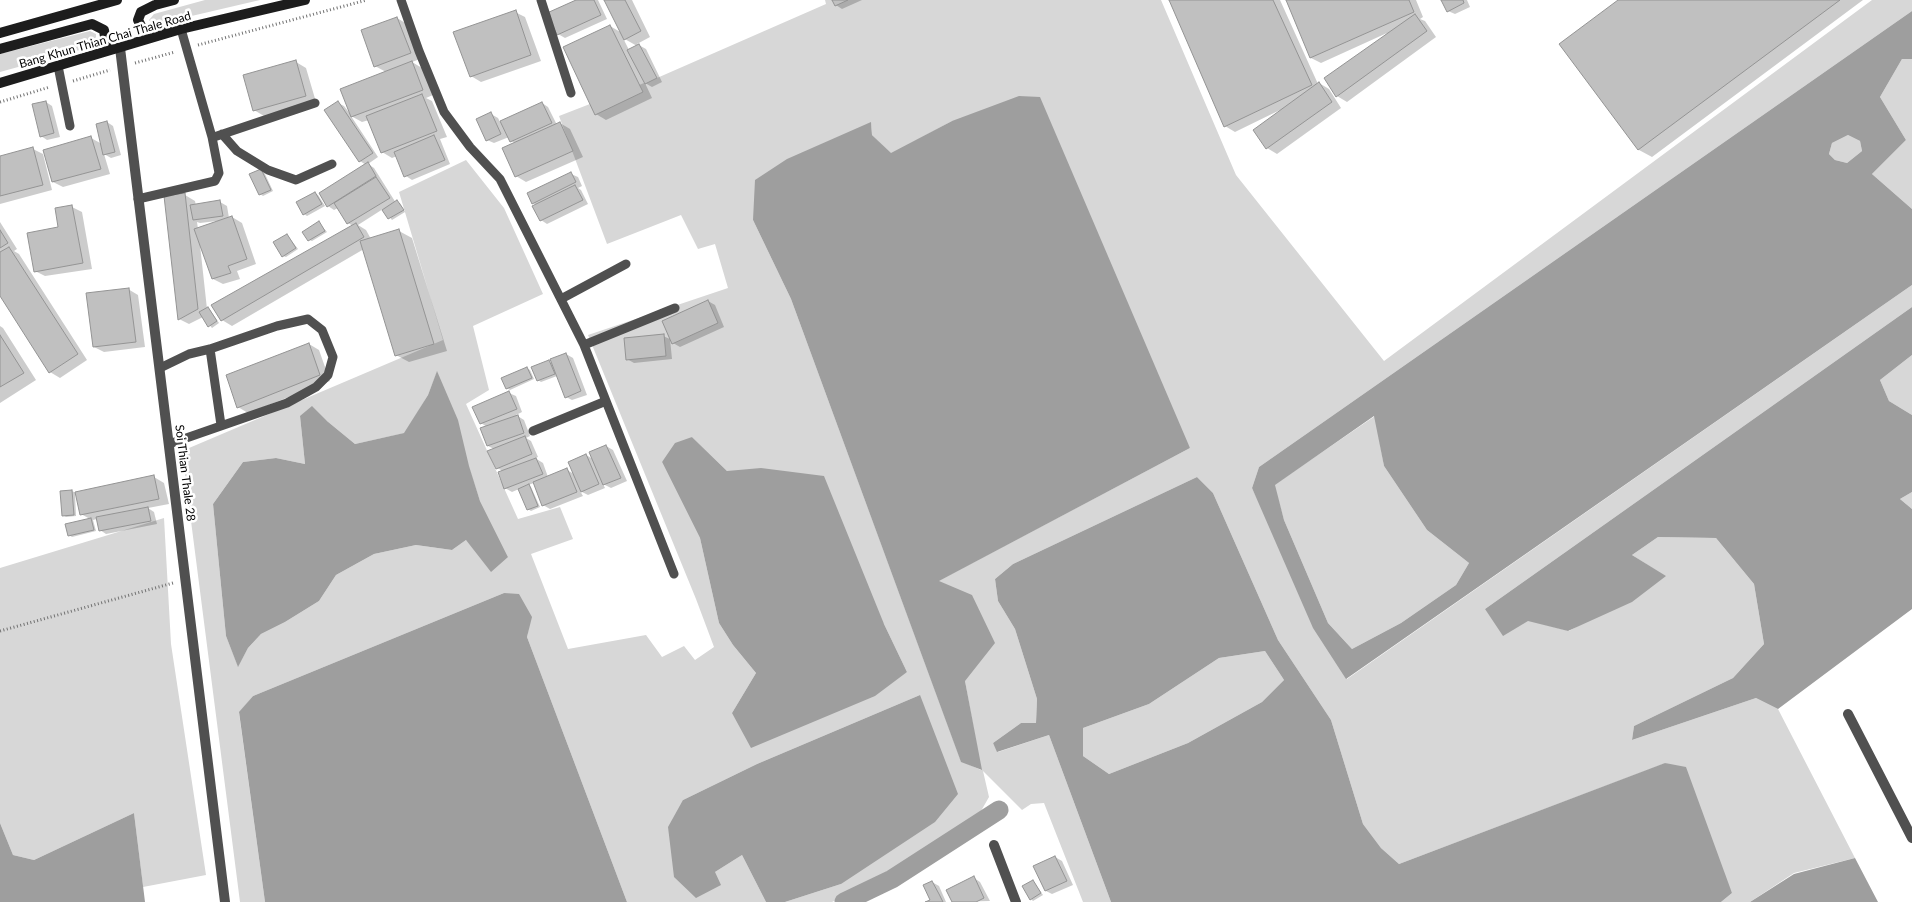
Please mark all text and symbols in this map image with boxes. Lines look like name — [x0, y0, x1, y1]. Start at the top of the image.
street label: Bang Khun Thian Chai Thale Road — [17, 9, 193, 71]
street label: Soi Thian Thale 28 — [172, 424, 198, 522]

